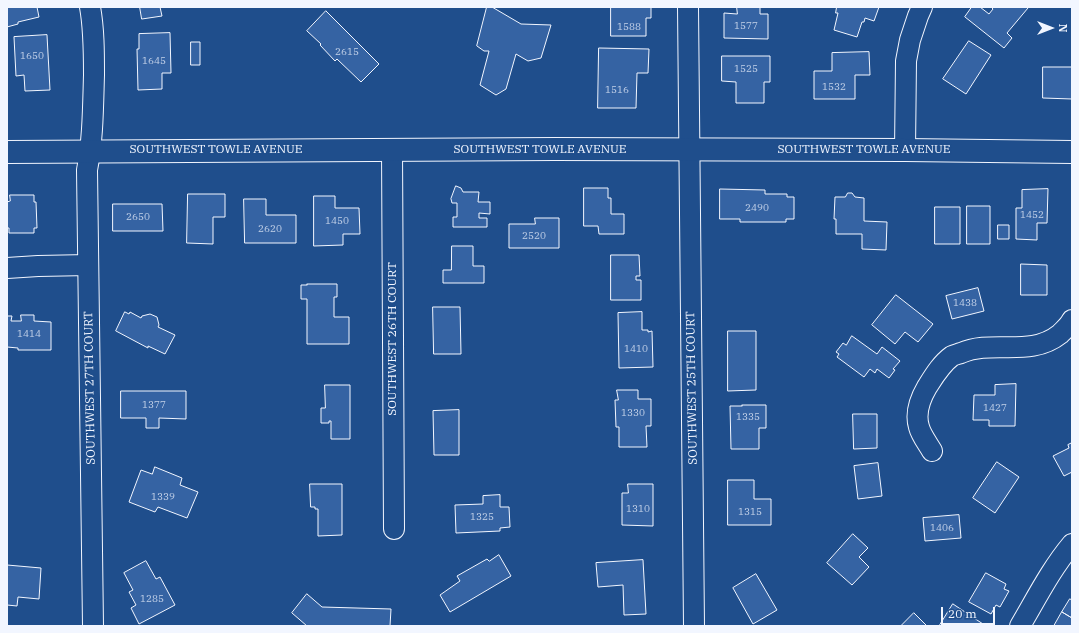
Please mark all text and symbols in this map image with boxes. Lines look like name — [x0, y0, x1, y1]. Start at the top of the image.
north arrow — [1031, 8, 1071, 48]
house number: 1577 — [734, 20, 758, 32]
house number: 1588 — [617, 21, 641, 33]
text: N — [1056, 24, 1070, 32]
house number: 2615 — [335, 46, 359, 58]
house number: 1650 — [20, 50, 44, 62]
house number: 1645 — [142, 55, 166, 67]
house number: 1525 — [734, 63, 758, 75]
house number: 1532 — [822, 81, 846, 93]
house number: 1516 — [605, 84, 629, 96]
street label: SOUTHWEST TOWLE AVENUE — [129, 143, 303, 157]
street label: SOUTHWEST TOWLE AVENUE — [453, 143, 627, 157]
street label: SOUTHWEST TOWLE AVENUE — [777, 143, 951, 157]
house number: 2490 — [745, 202, 769, 214]
house number: 1452 — [1020, 209, 1044, 221]
house number: 2650 — [126, 211, 150, 223]
house number: 1450 — [325, 215, 349, 227]
house number: 2620 — [258, 223, 282, 235]
house number: 2520 — [522, 230, 546, 242]
street label: SOUTHWEST 26TH COURT — [386, 262, 400, 416]
house number: 1438 — [953, 297, 977, 309]
street label: SOUTHWEST 27TH COURT — [81, 311, 99, 465]
street label: SOUTHWEST 25TH COURT — [683, 311, 701, 465]
house number: 1414 — [17, 328, 41, 340]
house number: 1410 — [624, 343, 648, 355]
house number: 1377 — [142, 399, 166, 411]
house number: 1427 — [983, 402, 1007, 414]
house number: 1330 — [621, 407, 645, 419]
house number: 1335 — [736, 411, 760, 423]
house number: 1339 — [151, 491, 175, 503]
house number: 1310 — [626, 503, 650, 515]
house number: 1315 — [738, 506, 762, 518]
house number: 1325 — [470, 511, 494, 523]
house number: 1406 — [930, 522, 954, 534]
house number: 1285 — [140, 593, 164, 605]
scale bar — [943, 599, 997, 625]
text: 20 m — [948, 606, 977, 621]

